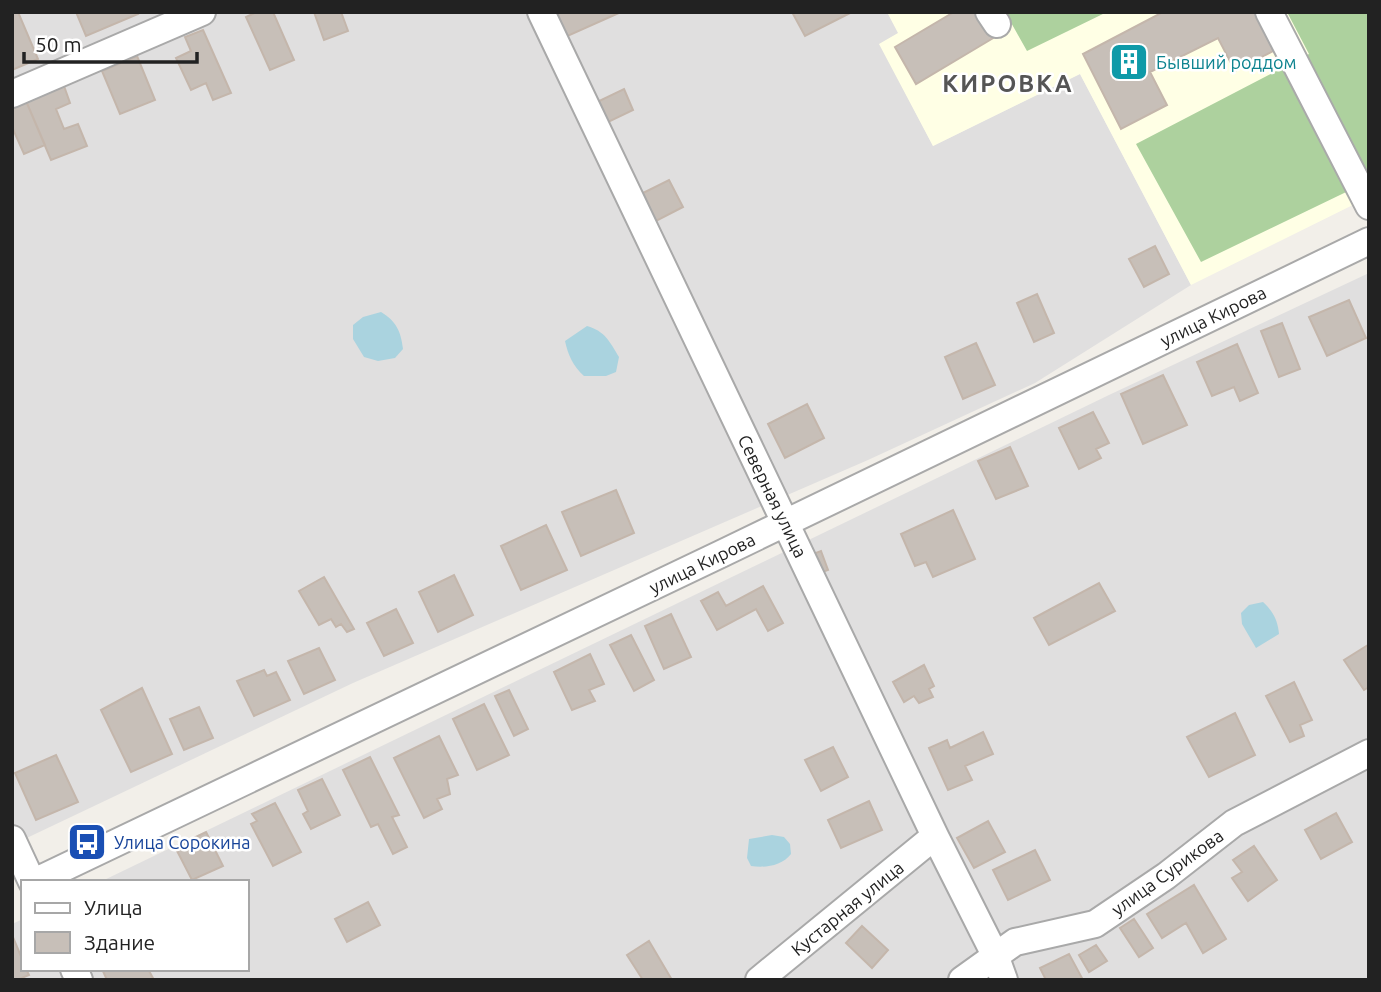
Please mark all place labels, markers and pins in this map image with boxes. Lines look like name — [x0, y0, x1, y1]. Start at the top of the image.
building icon: Бывший роддом — [1108, 41, 1150, 83]
place label: Бывший роддом — [1156, 52, 1297, 72]
bus stop icon: Улица Сорокина — [66, 821, 108, 863]
place label: Улица Сорокина — [114, 832, 251, 852]

